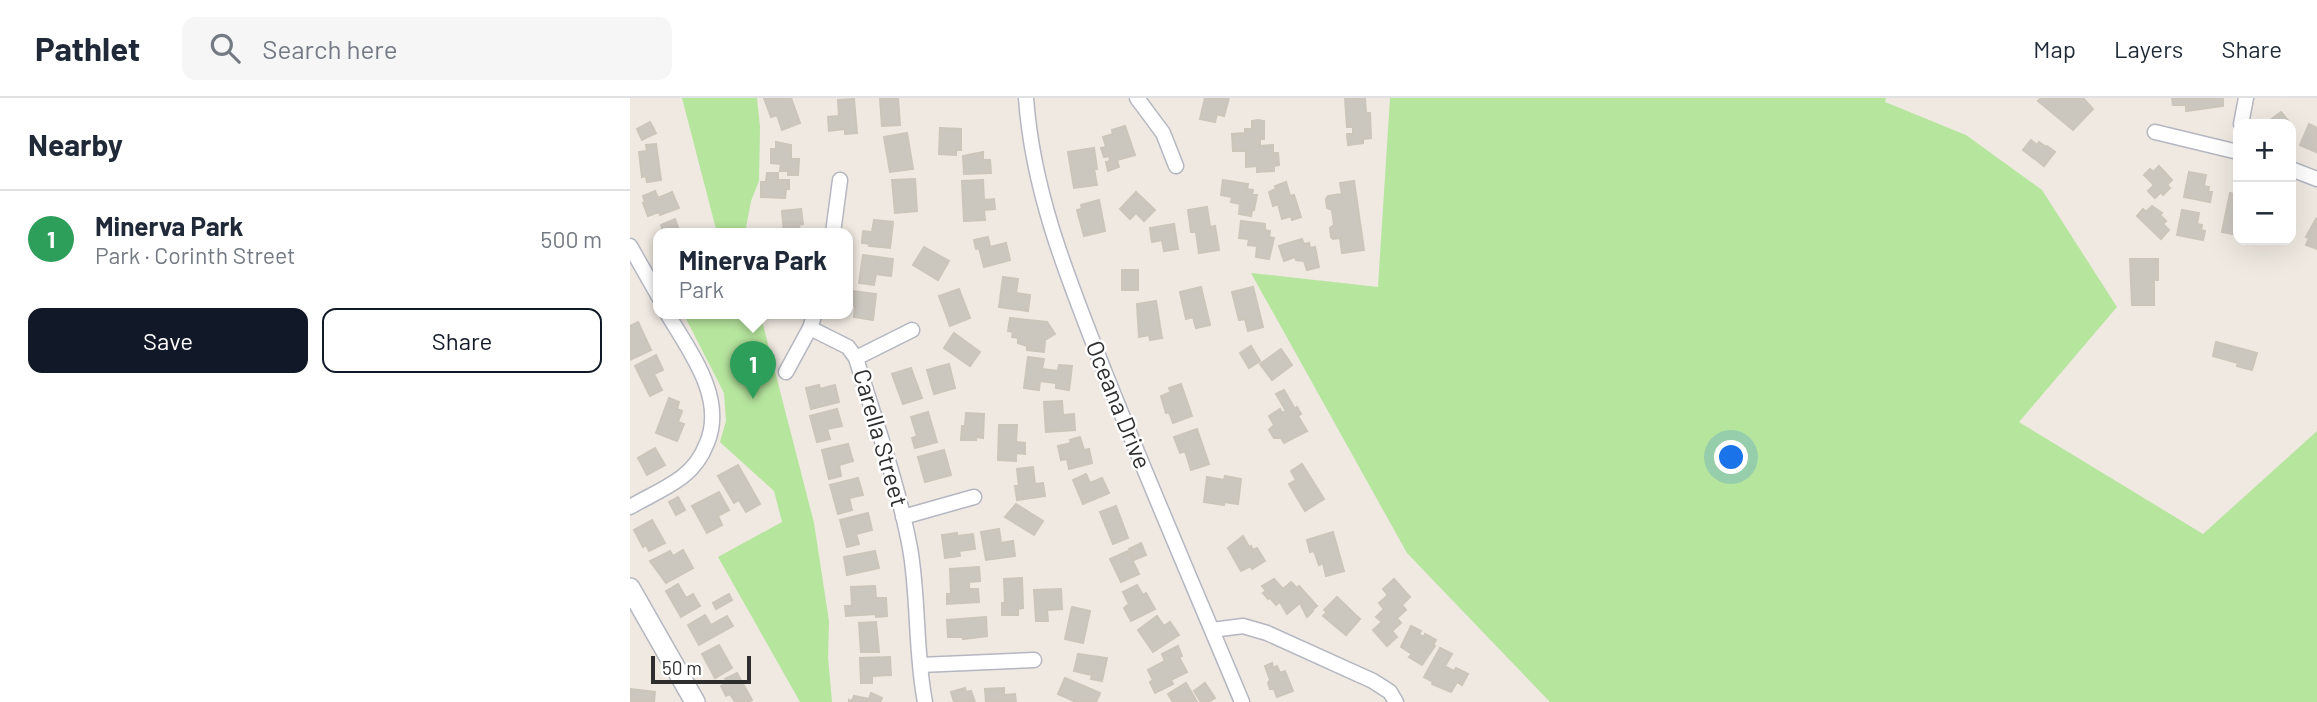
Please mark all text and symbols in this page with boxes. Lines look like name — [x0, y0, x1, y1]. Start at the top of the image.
search box — [182, 17, 672, 80]
text: Pathlet — [35, 28, 140, 68]
icon: search — [206, 29, 244, 67]
text: Search here — [262, 33, 398, 64]
text: Map — [2033, 34, 2076, 63]
text: Layers — [2114, 34, 2183, 63]
text: Share — [2221, 34, 2282, 63]
map controls — [2233, 119, 2296, 245]
button: + — [2233, 119, 2296, 182]
text: Nearby — [28, 126, 123, 162]
button: − — [2233, 182, 2296, 245]
text: Minerva Park — [95, 210, 243, 241]
text: 1 — [47, 225, 55, 253]
text: 500 m — [541, 225, 602, 253]
popup — [653, 228, 853, 319]
text: Park · Corinth Street — [95, 241, 296, 269]
text: Minerva Park — [679, 244, 827, 275]
text: Park — [679, 275, 724, 303]
button: Save — [28, 308, 308, 373]
button: Share — [322, 308, 602, 373]
street label: Oceana Drive — [1081, 336, 1158, 473]
pin: 1 — [730, 341, 776, 399]
street label: Carella Street — [848, 365, 915, 510]
your location — [1714, 440, 1748, 474]
scale bar — [651, 653, 751, 685]
text: 50 m — [662, 656, 702, 679]

